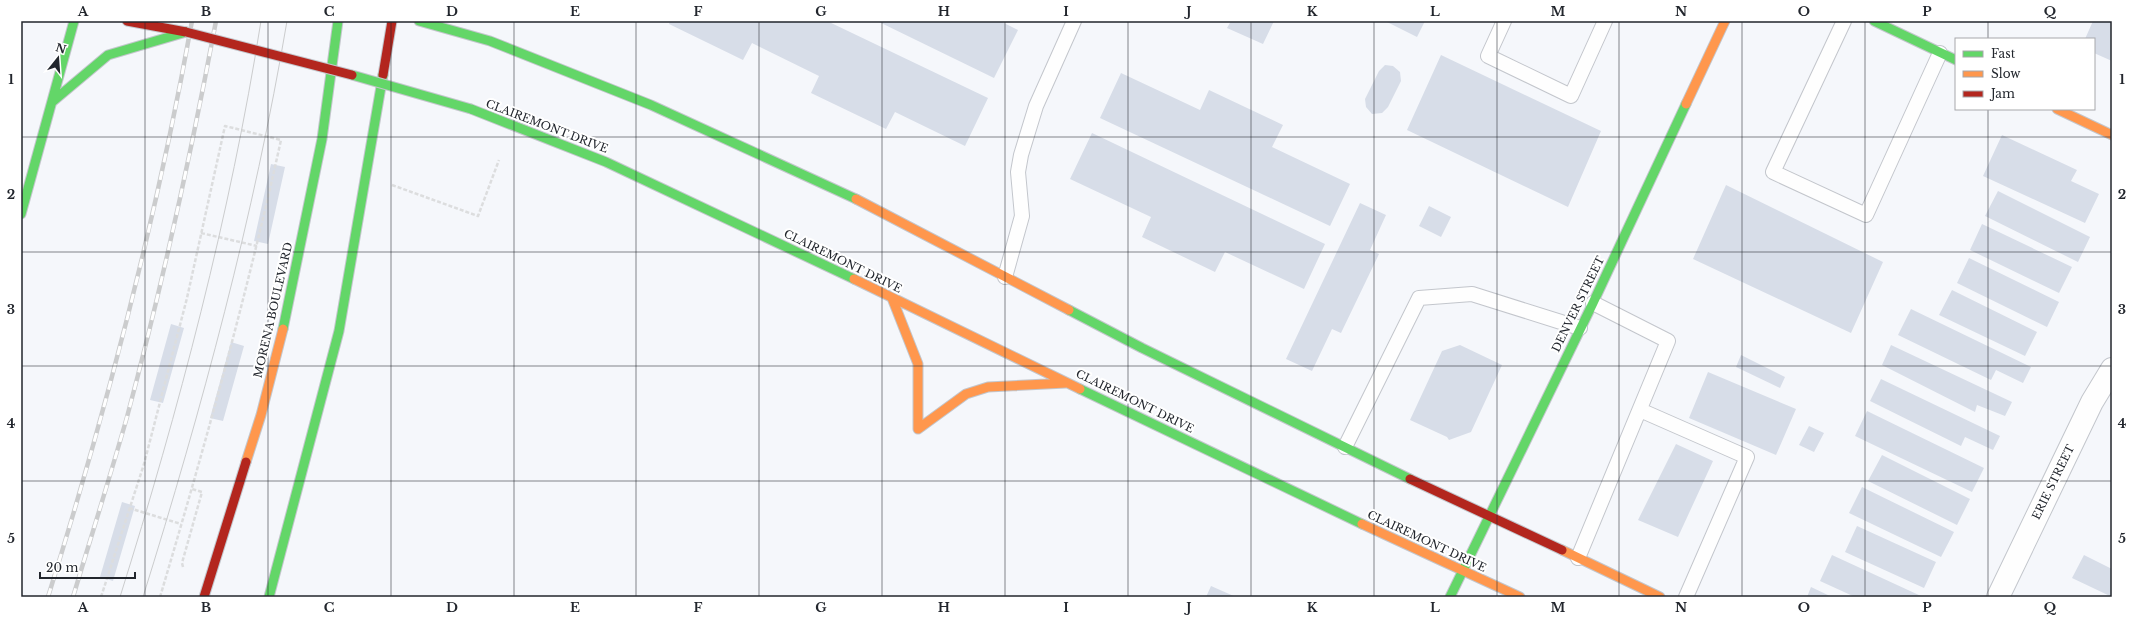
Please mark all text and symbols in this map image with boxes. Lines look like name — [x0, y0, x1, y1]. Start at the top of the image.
text: A — [77, 3, 89, 20]
text: B — [201, 3, 211, 20]
text: C — [324, 3, 335, 20]
text: D — [446, 3, 458, 20]
text: E — [570, 3, 580, 20]
text: F — [694, 3, 703, 20]
text: G — [815, 3, 827, 20]
text: H — [938, 3, 950, 20]
text: I — [1063, 3, 1069, 20]
text: J — [1183, 3, 1192, 20]
text: K — [1307, 3, 1318, 20]
text: L — [1430, 3, 1440, 20]
text: M — [1551, 3, 1566, 20]
text: N — [1675, 3, 1687, 20]
text: O — [1798, 3, 1810, 20]
text: P — [1922, 3, 1932, 20]
text: Q — [2044, 3, 2057, 20]
north arrow — [38, 38, 78, 78]
legend — [1955, 38, 2095, 110]
text: N — [54, 40, 69, 57]
text: Fast — [1991, 46, 2016, 61]
text: Slow — [1991, 66, 2021, 81]
text: 1 — [8, 71, 14, 88]
text: 1 — [2119, 71, 2125, 88]
text: Jam — [1989, 86, 2015, 101]
street label: CLAIREMONT DRIVE — [484, 96, 610, 156]
text: 2 — [7, 186, 15, 203]
text: 2 — [2118, 186, 2126, 203]
street label: CLAIREMONT DRIVE — [782, 226, 904, 296]
street label: MORENA BOULEVARD — [251, 241, 295, 379]
street label: DENVER STREET — [1549, 254, 1607, 354]
text: 3 — [7, 301, 15, 318]
text: 3 — [2118, 301, 2126, 318]
street label: CLAIREMONT DRIVE — [1074, 366, 1196, 436]
text: 4 — [7, 415, 16, 432]
text: 4 — [2118, 415, 2127, 432]
street label: ERIE STREET — [2029, 442, 2077, 522]
street label: CLAIREMONT DRIVE — [1365, 507, 1489, 575]
text: 5 — [7, 530, 15, 547]
text: 5 — [2118, 530, 2126, 547]
scale bar — [40, 554, 135, 580]
text: 20 m — [46, 560, 78, 575]
text: A — [77, 599, 89, 616]
text: B — [201, 599, 211, 616]
text: C — [324, 599, 335, 616]
text: D — [446, 599, 458, 616]
text: E — [570, 599, 580, 616]
text: F — [694, 599, 703, 616]
text: G — [815, 599, 827, 616]
text: H — [938, 599, 950, 616]
text: I — [1063, 599, 1069, 616]
text: J — [1183, 599, 1192, 616]
text: K — [1307, 599, 1318, 616]
text: L — [1430, 599, 1440, 616]
text: M — [1551, 599, 1566, 616]
text: N — [1675, 599, 1687, 616]
text: O — [1798, 599, 1810, 616]
text: P — [1922, 599, 1932, 616]
text: Q — [2044, 599, 2057, 616]

